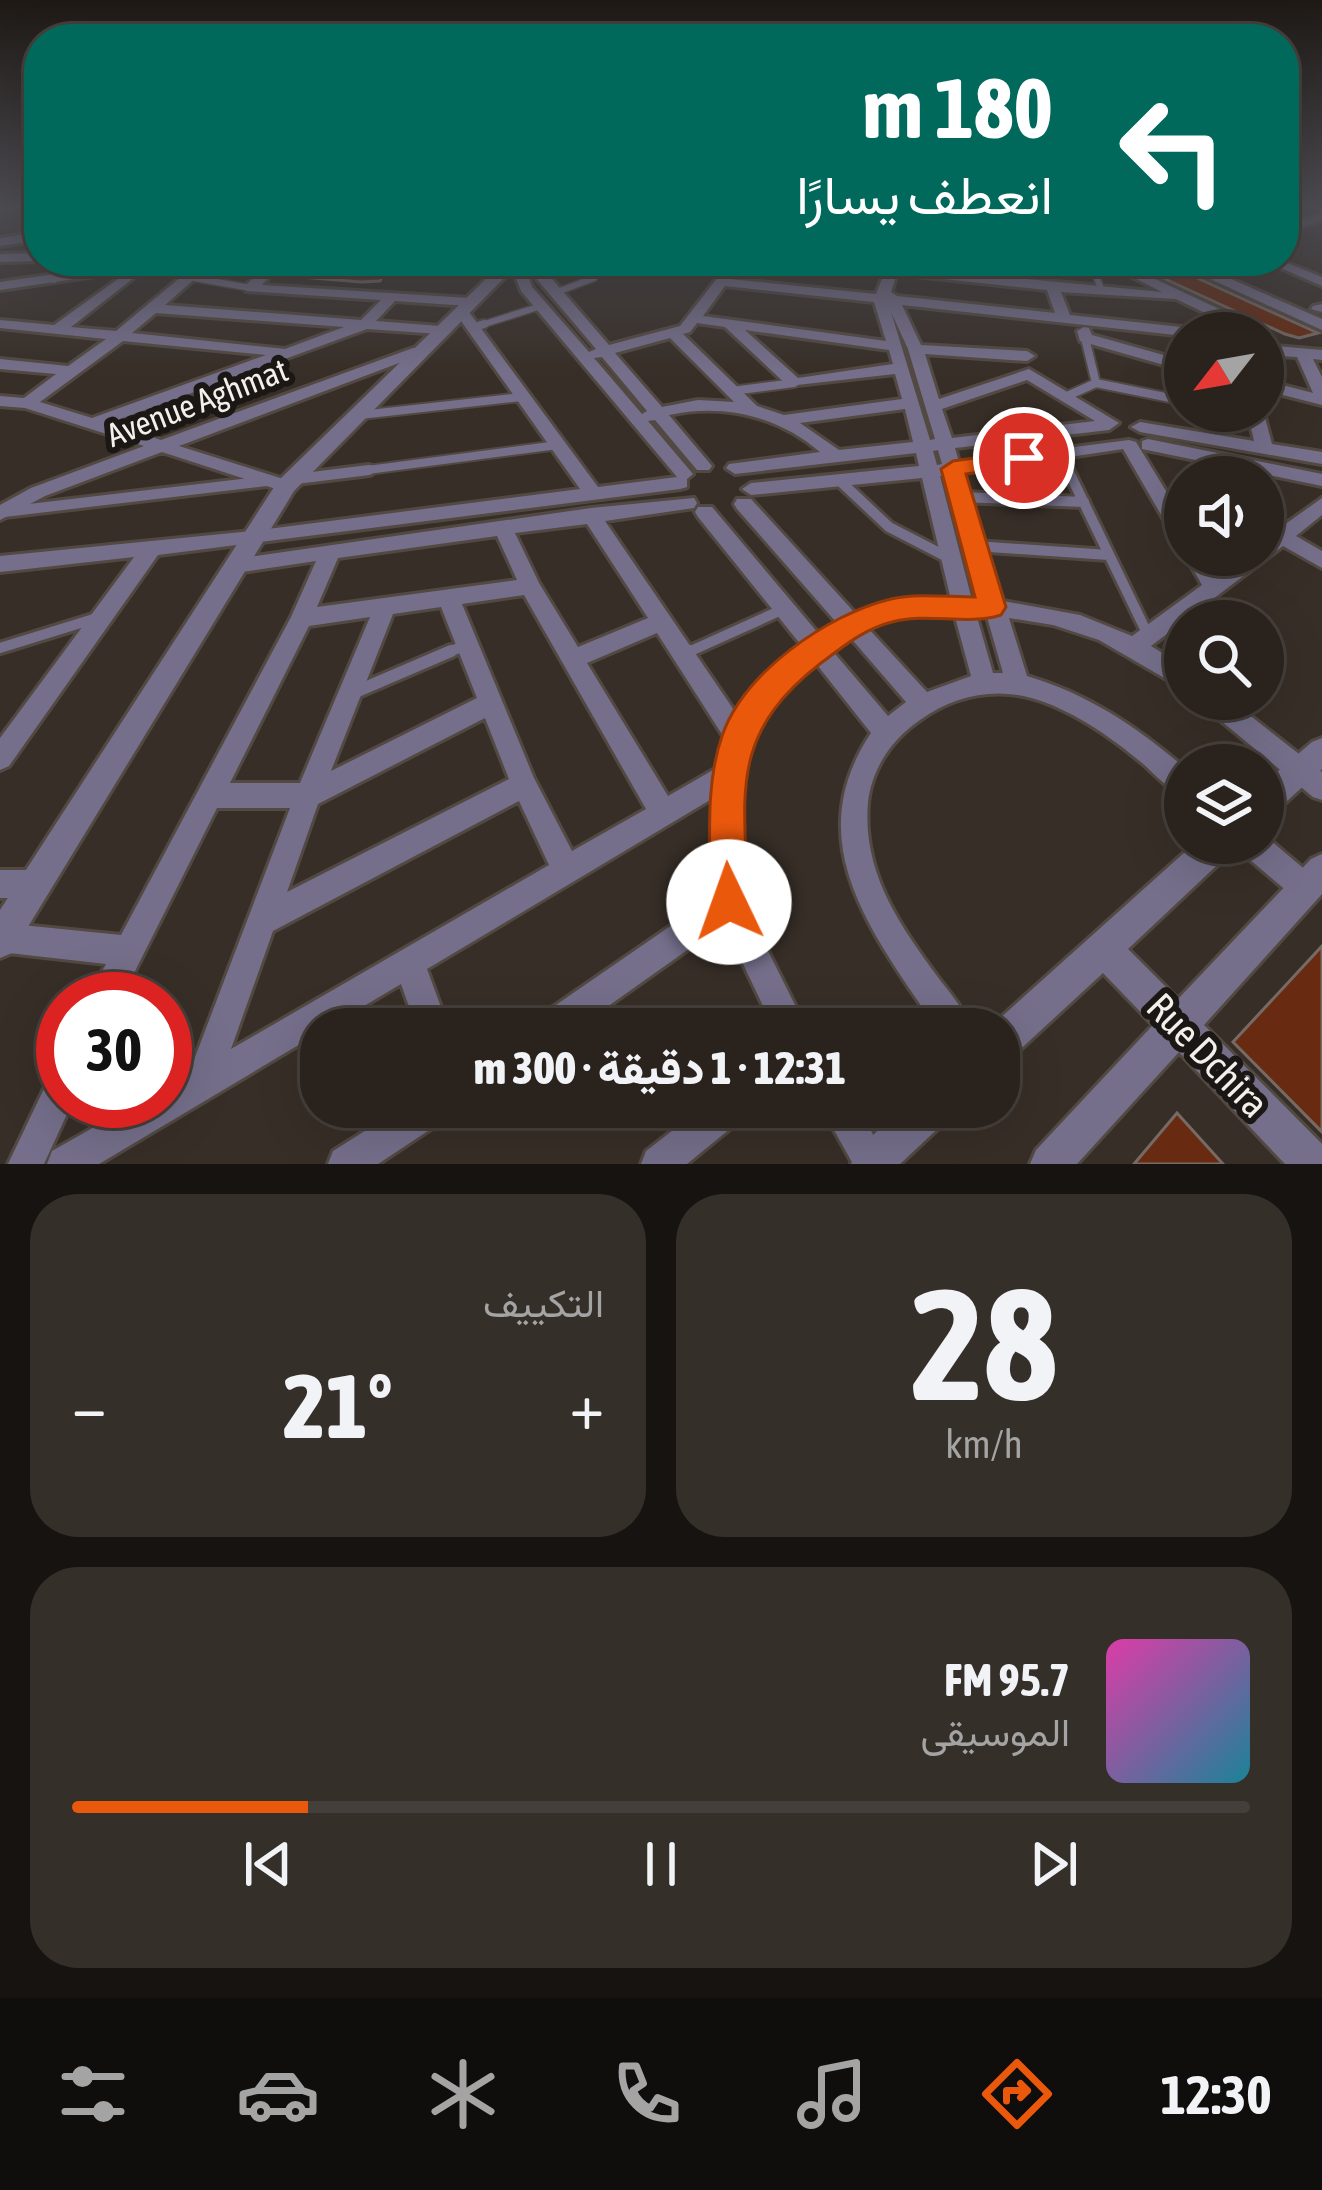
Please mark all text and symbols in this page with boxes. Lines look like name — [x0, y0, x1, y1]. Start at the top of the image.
text: 180 m — [863, 60, 1053, 156]
icon: left — [1095, 72, 1251, 228]
text: انعطف يسارًا — [796, 164, 1053, 225]
north arrow — [1164, 312, 1284, 432]
map controls — [1164, 312, 1284, 864]
street label: Avenue Aghmat — [101, 350, 293, 454]
pin — [973, 407, 1075, 509]
icon: arrive — [991, 425, 1057, 491]
button: sound — [1164, 456, 1284, 576]
button: search — [1164, 600, 1284, 720]
button: layers — [1164, 744, 1284, 864]
position arrow — [666, 839, 792, 965]
speed limit sign: 30 — [36, 972, 192, 1128]
street label: Rue Dchira — [1139, 984, 1277, 1126]
text: 12:31 · 1 دقيقة · 300 m — [474, 1042, 846, 1094]
text: 28 — [911, 1254, 1057, 1433]
text: التكييف — [483, 1281, 604, 1325]
text: 21° — [283, 1354, 393, 1457]
text: − — [72, 1367, 106, 1443]
text: + — [570, 1367, 604, 1443]
text: km/h — [945, 1422, 1023, 1466]
text: 95.7 FM — [944, 1654, 1070, 1706]
text: الموسيقى — [920, 1710, 1070, 1754]
icon: previous — [235, 1831, 301, 1897]
icon: pause — [628, 1831, 694, 1897]
icon: next — [1021, 1831, 1087, 1897]
icon: filters — [51, 2052, 135, 2136]
icon: car — [236, 2052, 320, 2136]
icon: climate — [421, 2052, 505, 2136]
icon: phone — [605, 2052, 689, 2136]
icon: music — [790, 2052, 874, 2136]
icon: directions — [975, 2052, 1059, 2136]
text: 12:30 — [1160, 2064, 1272, 2125]

